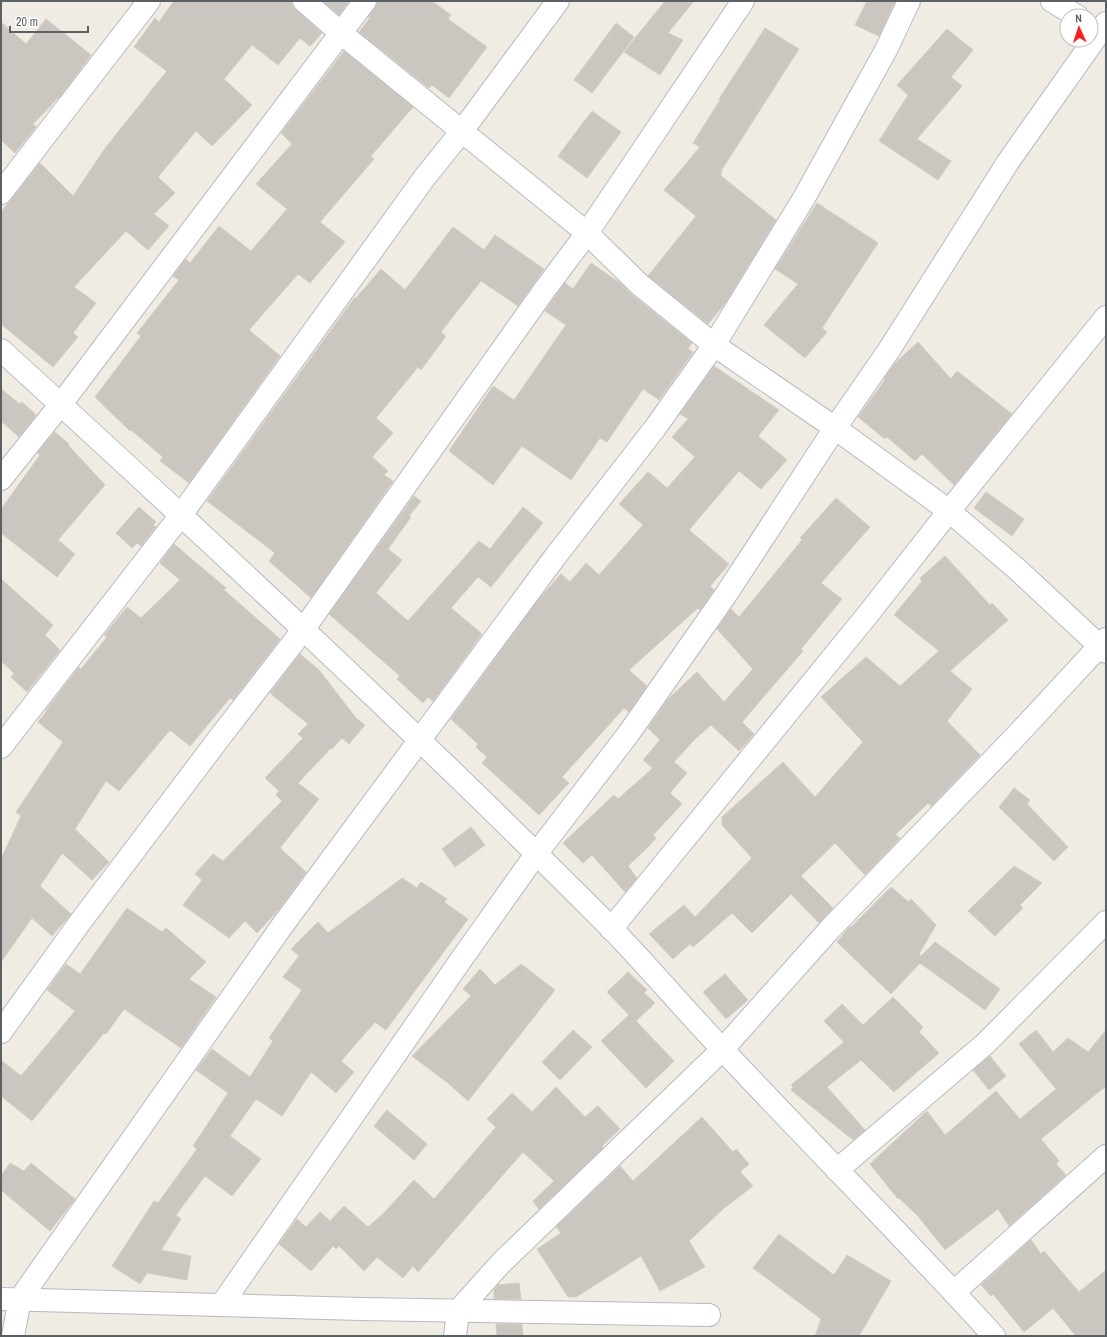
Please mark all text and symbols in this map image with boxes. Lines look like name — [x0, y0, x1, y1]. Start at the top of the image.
scale bar — [10, 8, 88, 34]
north arrow — [1059, 8, 1099, 48]
text: N — [1075, 11, 1082, 25]
text: 20 m — [16, 14, 38, 30]

